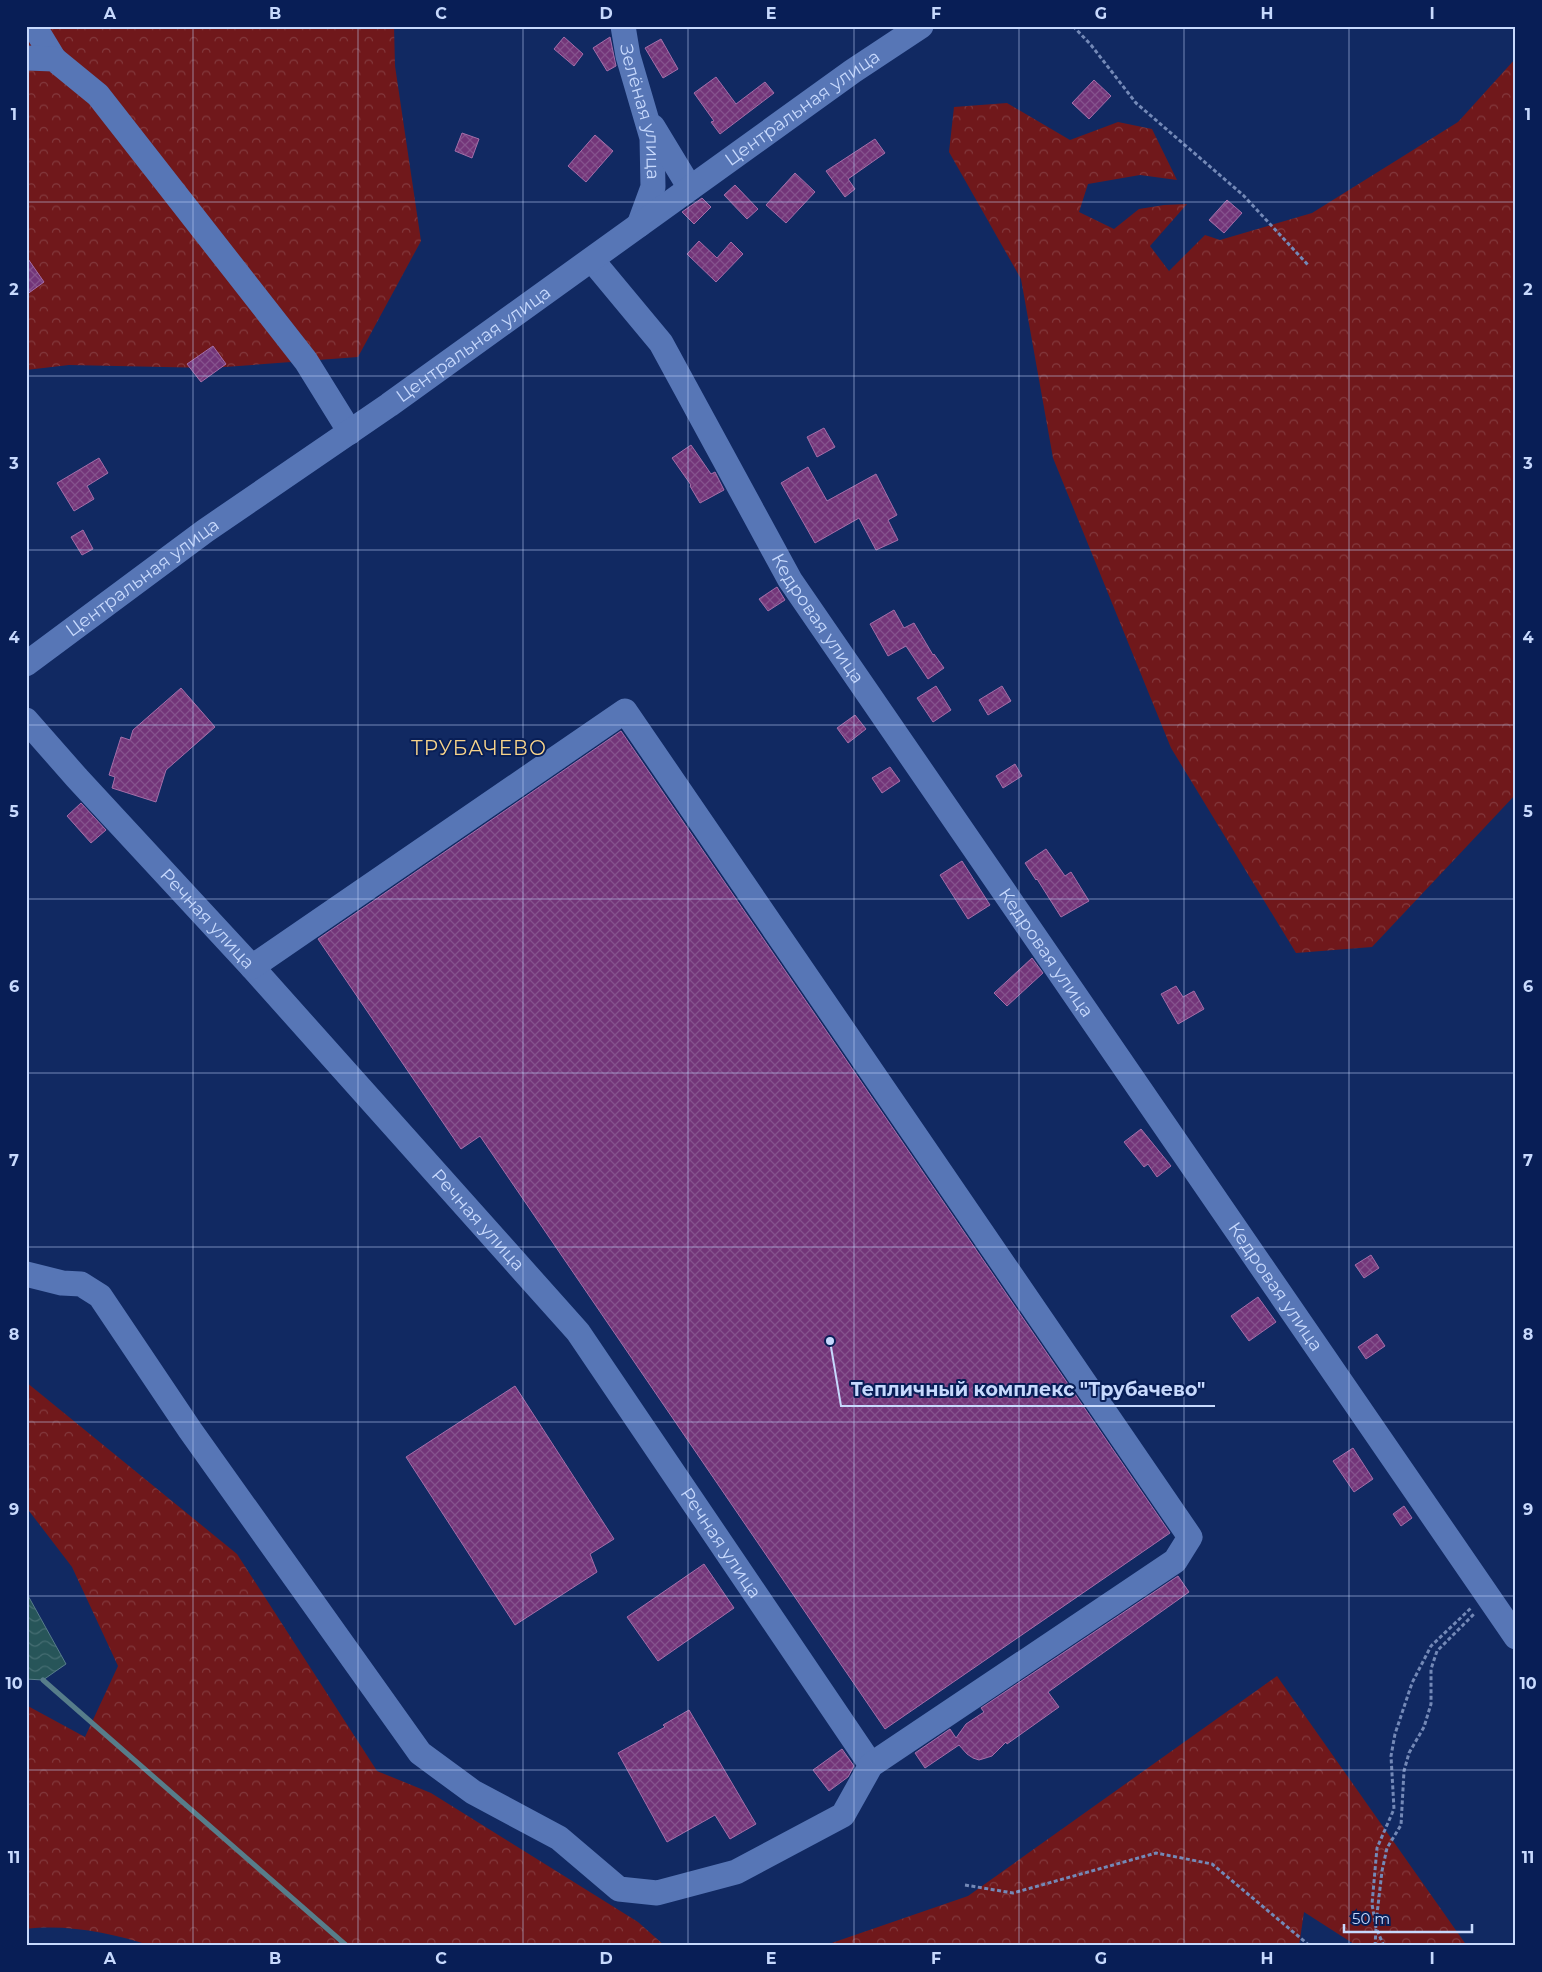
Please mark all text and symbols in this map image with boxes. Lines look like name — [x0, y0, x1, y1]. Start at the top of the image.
text: A — [103, 4, 117, 23]
text: B — [269, 4, 281, 23]
text: C — [435, 4, 447, 23]
text: D — [599, 4, 613, 23]
text: E — [766, 4, 776, 23]
text: F — [931, 4, 941, 23]
text: G — [1095, 4, 1107, 23]
text: H — [1261, 4, 1273, 23]
text: I — [1429, 4, 1435, 23]
street label: Зелёная улица — [615, 42, 664, 180]
street label: Центральная улица — [720, 45, 884, 171]
text: 1 — [11, 105, 17, 124]
text: 1 — [1525, 105, 1531, 124]
text: 2 — [9, 280, 19, 299]
text: 2 — [1523, 280, 1533, 299]
street label: Центральная улица — [392, 281, 555, 407]
text: 3 — [8, 454, 19, 473]
text: 3 — [1522, 454, 1533, 473]
street label: Центральная улица — [61, 514, 223, 642]
street label: Кедровая улица — [767, 550, 869, 688]
text: 4 — [8, 628, 20, 647]
text: 4 — [1522, 628, 1534, 647]
district label: ТРУБАЧЕВО — [411, 736, 547, 760]
text: 5 — [9, 802, 19, 821]
text: 5 — [1523, 802, 1533, 821]
street label: Речная улица — [155, 864, 259, 974]
street label: Кедровая улица — [994, 884, 1098, 1022]
text: 6 — [9, 977, 19, 996]
text: 6 — [1523, 977, 1533, 996]
text: 7 — [9, 1151, 19, 1170]
text: 7 — [1523, 1151, 1533, 1170]
street label: Речная улица — [427, 1165, 529, 1275]
street label: Кедровая улица — [1223, 1218, 1327, 1355]
text: 8 — [9, 1325, 19, 1344]
text: 8 — [1523, 1325, 1533, 1344]
callout: Тепличный комплекс "Трубачево" — [841, 1372, 1215, 1406]
text: Тепличный комплекс "Трубачево" — [851, 1378, 1205, 1401]
street label: Речная улица — [676, 1483, 766, 1603]
text: 9 — [9, 1500, 19, 1519]
text: 9 — [1523, 1500, 1533, 1519]
text: 10 — [5, 1674, 23, 1693]
text: 10 — [1519, 1674, 1537, 1693]
text: 11 — [8, 1848, 20, 1867]
text: 11 — [1522, 1848, 1534, 1867]
scale bar — [1344, 1902, 1472, 1934]
text: 50 m — [1352, 1909, 1390, 1928]
text: A — [103, 1949, 117, 1968]
text: B — [269, 1949, 281, 1968]
text: C — [435, 1949, 447, 1968]
text: D — [599, 1949, 613, 1968]
text: E — [766, 1949, 776, 1968]
text: F — [931, 1949, 941, 1968]
text: G — [1095, 1949, 1107, 1968]
text: H — [1261, 1949, 1273, 1968]
text: I — [1429, 1949, 1435, 1968]

